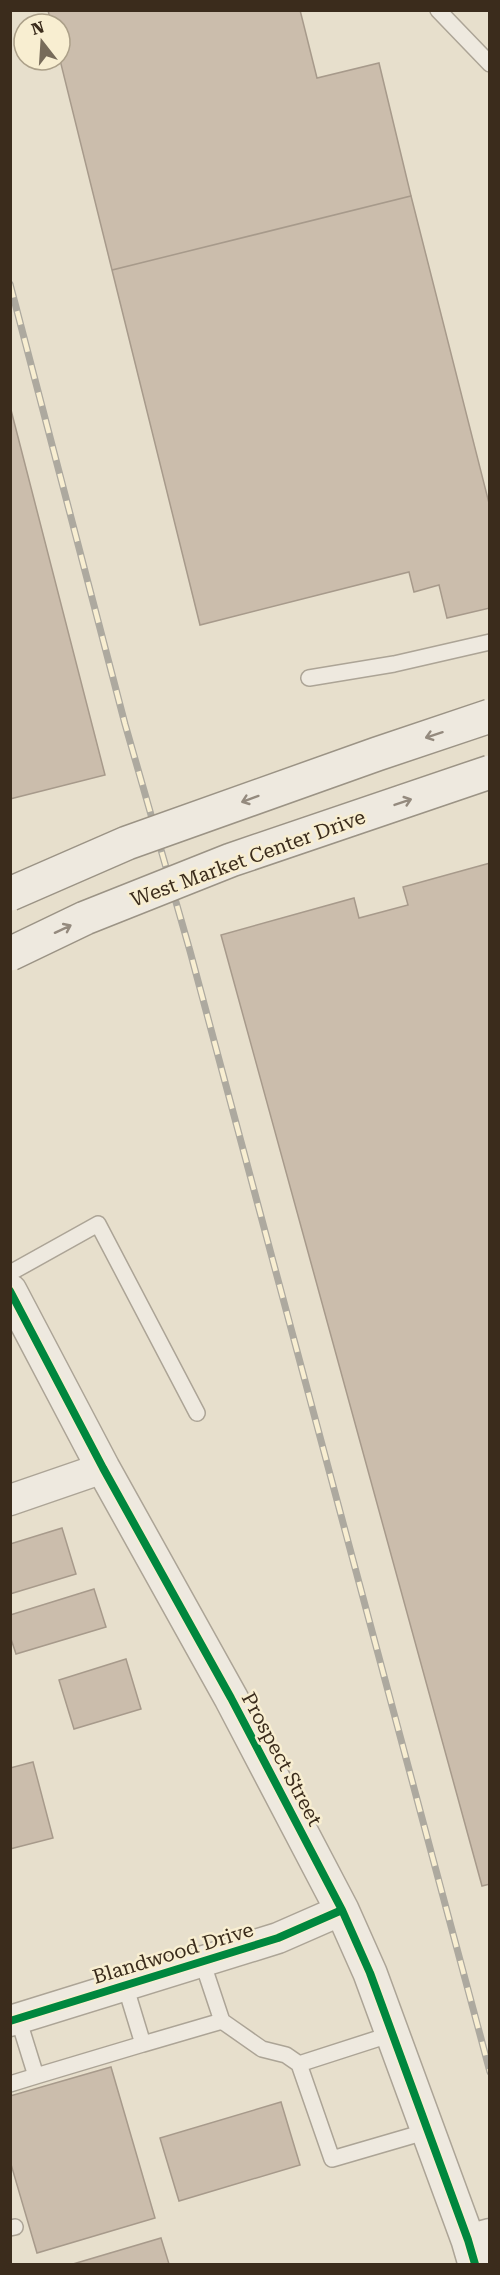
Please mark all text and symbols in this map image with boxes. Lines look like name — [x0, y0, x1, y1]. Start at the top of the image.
north arrow — [12, 12, 72, 72]
text: N — [29, 17, 46, 39]
one-way arrow — [425, 730, 444, 741]
one-way arrow — [241, 794, 260, 805]
one-way arrow — [393, 795, 412, 806]
street label: West Market Center Drive — [127, 804, 369, 912]
one-way arrow — [54, 922, 72, 934]
street label: Prospect Street — [237, 1688, 328, 1830]
street label: Blandwood Drive — [90, 1917, 256, 1989]

